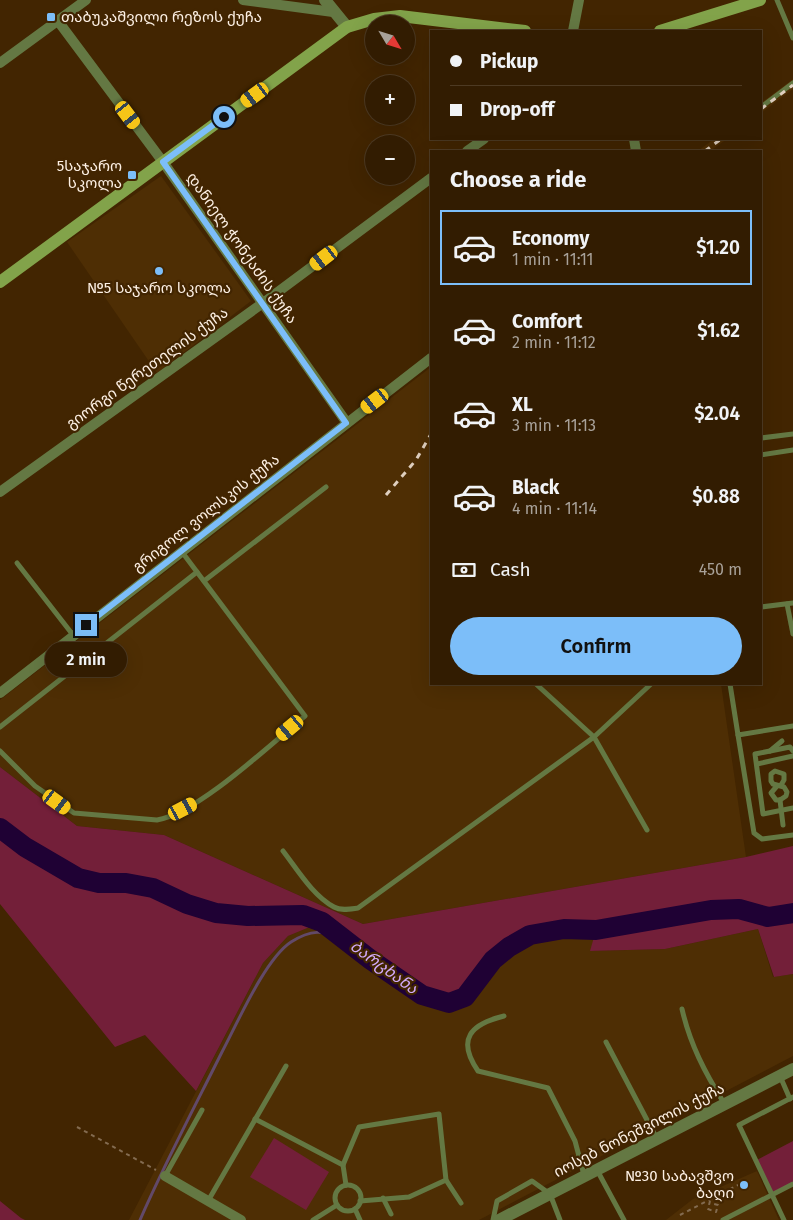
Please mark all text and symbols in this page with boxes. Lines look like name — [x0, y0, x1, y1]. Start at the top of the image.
place label: თაბუკაშვილი რეზოს ქუჩა — [61, 8, 262, 26]
marker: თაბუკაშვილი რეზოს ქუჩა — [45, 11, 57, 23]
north arrow — [365, 15, 415, 65]
map controls — [365, 15, 415, 185]
text: Pickup — [480, 50, 538, 73]
button: + — [365, 75, 415, 125]
car — [238, 80, 271, 110]
text: Drop-off — [480, 98, 554, 121]
car — [112, 99, 143, 131]
route start — [213, 106, 235, 128]
button: − — [365, 135, 415, 185]
place label: 5საჯარო სკოლა — [57, 157, 122, 192]
text: Choose a ride — [450, 166, 586, 193]
marker: 5საჯარო სკოლა — [126, 169, 138, 181]
street label: დანიელ ჭონქაძის ქუჩა — [183, 169, 301, 327]
icon: car — [452, 225, 497, 270]
text: Economy — [512, 227, 589, 250]
text: $1.20 — [696, 236, 740, 259]
car — [307, 243, 340, 273]
text: 1 min · 11:11 — [512, 250, 594, 269]
marker: №5 საჯარო სკოლა — [153, 265, 165, 277]
place label: №5 საჯარო სკოლა — [87, 279, 231, 297]
street label: გიორგი წერეთელის ქუჩა — [63, 303, 231, 433]
icon: car — [452, 308, 497, 353]
text: Comfort — [512, 310, 582, 333]
text: $1.62 — [697, 319, 740, 342]
text: 2 min · 11:12 — [512, 333, 596, 352]
car — [358, 386, 391, 416]
icon: car — [452, 391, 497, 436]
text: XL — [512, 393, 533, 416]
text: $2.04 — [694, 402, 740, 425]
text: 3 min · 11:13 — [512, 416, 596, 435]
street label: გრიგოლ ვოლსკის ქუჩა — [129, 450, 283, 576]
icon: car — [452, 474, 497, 519]
text: Black — [512, 476, 559, 499]
text: $0.88 — [692, 485, 740, 508]
text: 4 min · 11:14 — [512, 499, 597, 518]
icon: cash — [450, 556, 478, 584]
text: Cash — [490, 558, 531, 581]
text: 450 m — [699, 560, 742, 579]
route end — [75, 614, 97, 636]
button: Confirm — [450, 617, 742, 675]
callout: 2 min — [45, 642, 127, 678]
text: 2 min — [66, 650, 106, 669]
car — [273, 713, 306, 743]
car — [40, 787, 73, 817]
car — [166, 795, 199, 823]
water label: ბარცხანა — [347, 936, 422, 998]
street label: იოსებ ნონეშვილის ქუჩა — [551, 1079, 727, 1181]
place label: №30 საბავშვო ბაღი — [625, 1167, 734, 1202]
marker: №30 საბავშვო ბაღი — [738, 1179, 750, 1191]

